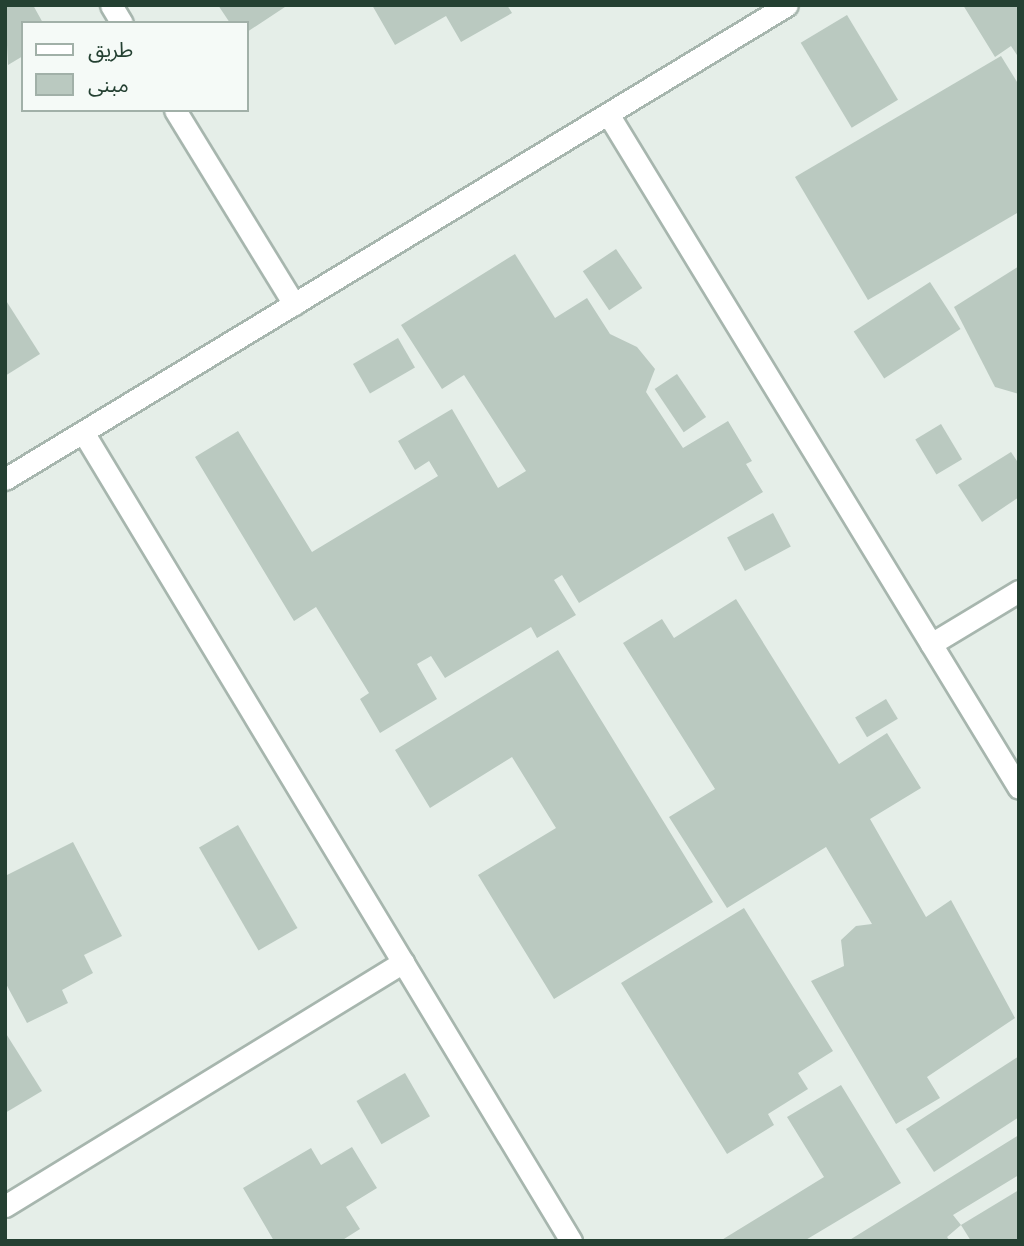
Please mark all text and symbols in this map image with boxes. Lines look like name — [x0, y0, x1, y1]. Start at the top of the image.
legend — [21, 21, 248, 112]
text: طريق — [88, 37, 133, 63]
text: مبنى — [88, 72, 129, 98]

